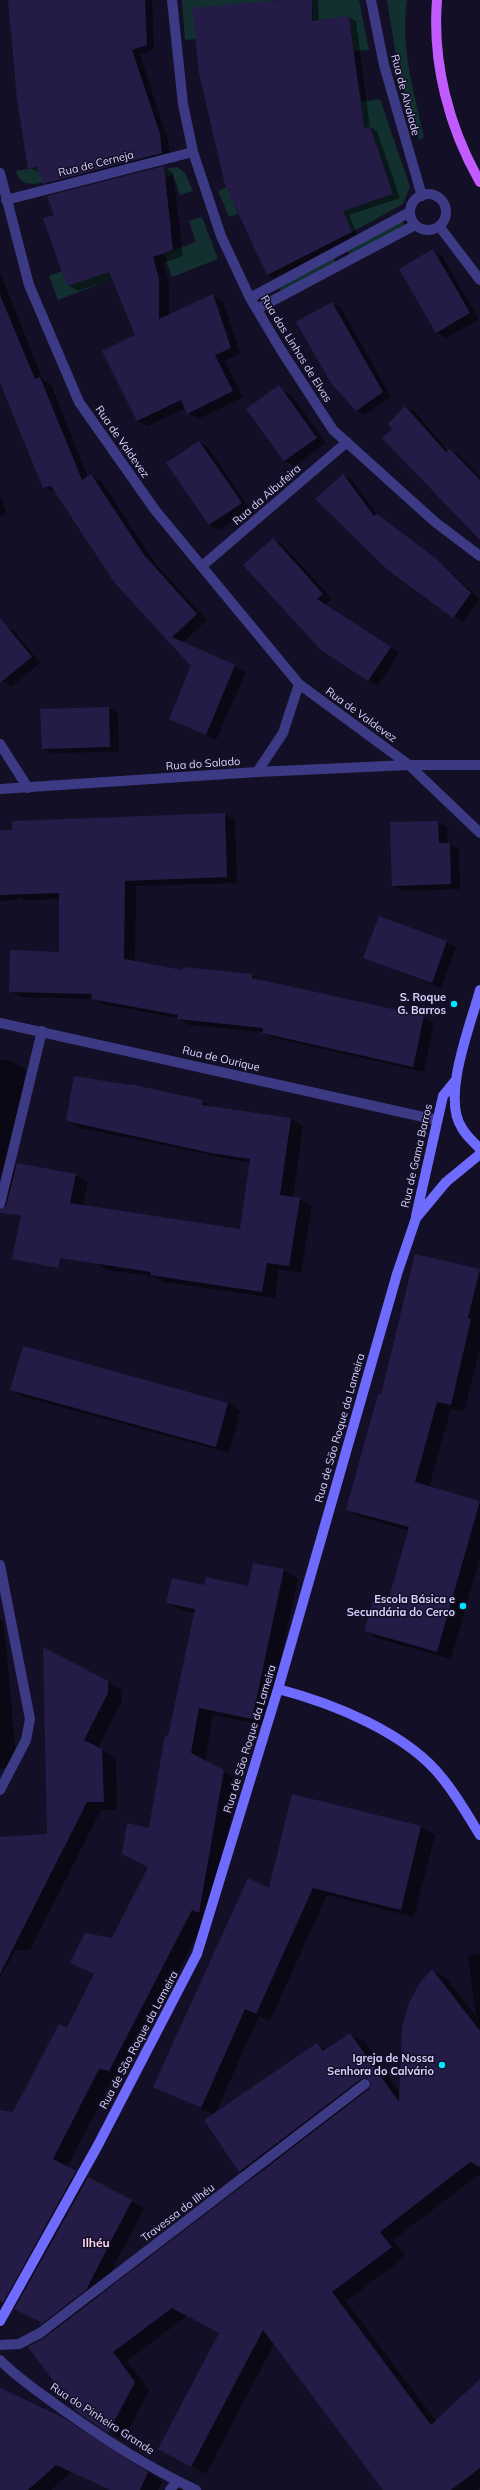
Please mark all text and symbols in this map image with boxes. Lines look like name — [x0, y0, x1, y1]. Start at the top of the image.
street label: Rua de Alvalade — [388, 53, 422, 137]
street label: Rua de Cerneja — [57, 148, 135, 180]
street label: Rua das Linhas de Elvas — [258, 293, 334, 405]
street label: Rua de Valdevez — [92, 403, 152, 481]
street label: Rua da Albufeira — [230, 462, 304, 528]
street label: Rua de Valdevez — [323, 685, 399, 745]
street label: Rua do Salado — [165, 755, 241, 773]
place label: S. Roque G. Barros — [397, 991, 446, 1017]
marker: S. Roque G. Barros — [449, 999, 459, 1009]
street label: Rua de Ourique — [181, 1044, 261, 1074]
street label: Rua de Gama Barros — [399, 1103, 435, 1209]
street label: Rua de São Roque da Lameira — [312, 1352, 368, 1504]
place label: Escola Básica e Secundária do Cerco — [347, 1593, 455, 1619]
marker: Escola Básica e Secundária do Cerco — [458, 1601, 468, 1611]
street label: Rua de São Roque da Lameira — [221, 1663, 279, 1815]
street label: Rua de São Roque da Lameira — [97, 1969, 181, 2111]
place label: Igreja de Nossa Senhora do Calvário — [327, 2052, 434, 2078]
marker: Igreja de Nossa Senhora do Calvário — [437, 2060, 447, 2070]
street label: Travessa do Ilhéu — [139, 2181, 217, 2245]
district label: Ilhéu — [82, 2236, 110, 2250]
street label: Rua do Pinheiro Grande — [48, 2380, 156, 2458]

